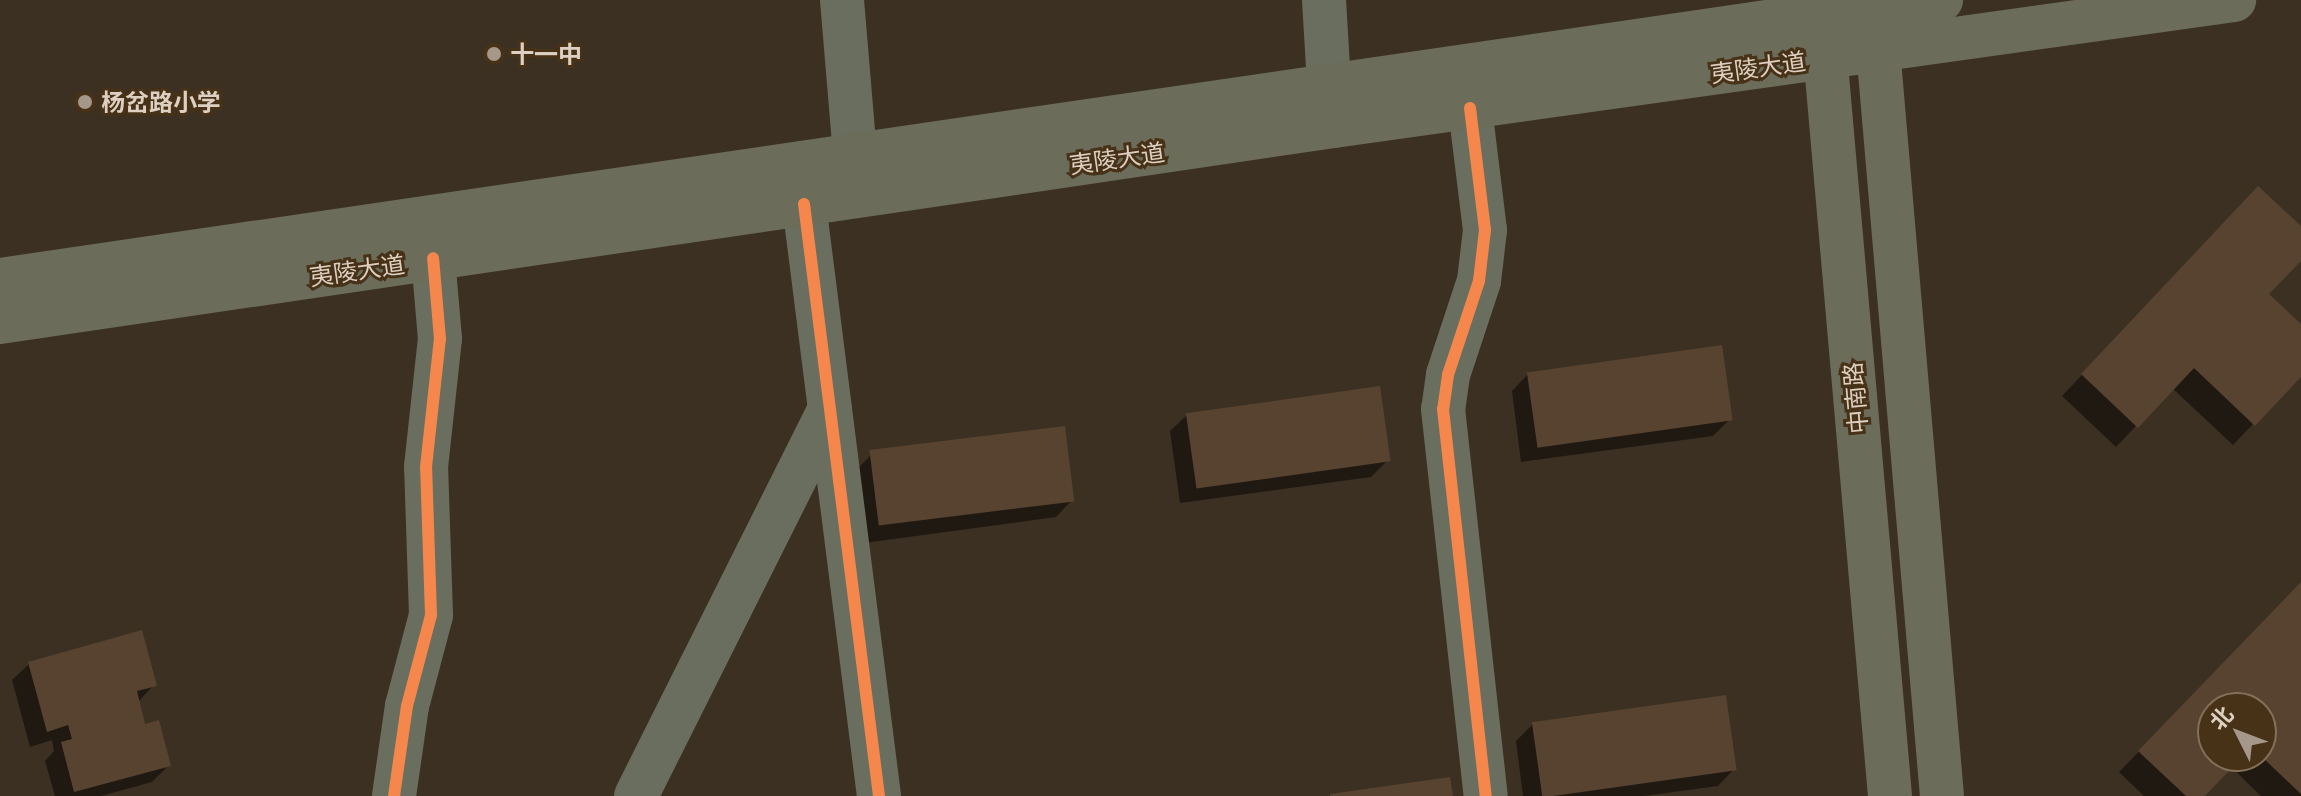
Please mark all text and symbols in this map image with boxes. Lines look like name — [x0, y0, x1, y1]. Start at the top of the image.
place label: 十一中 — [510, 40, 582, 68]
marker: 十一中 — [485, 45, 503, 63]
street label: 夷陵大道 — [1708, 46, 1808, 88]
place label: 杨岔路小学 — [101, 88, 221, 116]
marker: 杨岔路小学 — [76, 93, 94, 111]
street label: 夷陵大道 — [1067, 137, 1167, 179]
street label: 夷陵大道 — [307, 249, 407, 291]
street label: 中南路 — [1838, 361, 1872, 435]
north arrow — [2197, 692, 2277, 772]
text: 北 — [2204, 700, 2238, 734]

